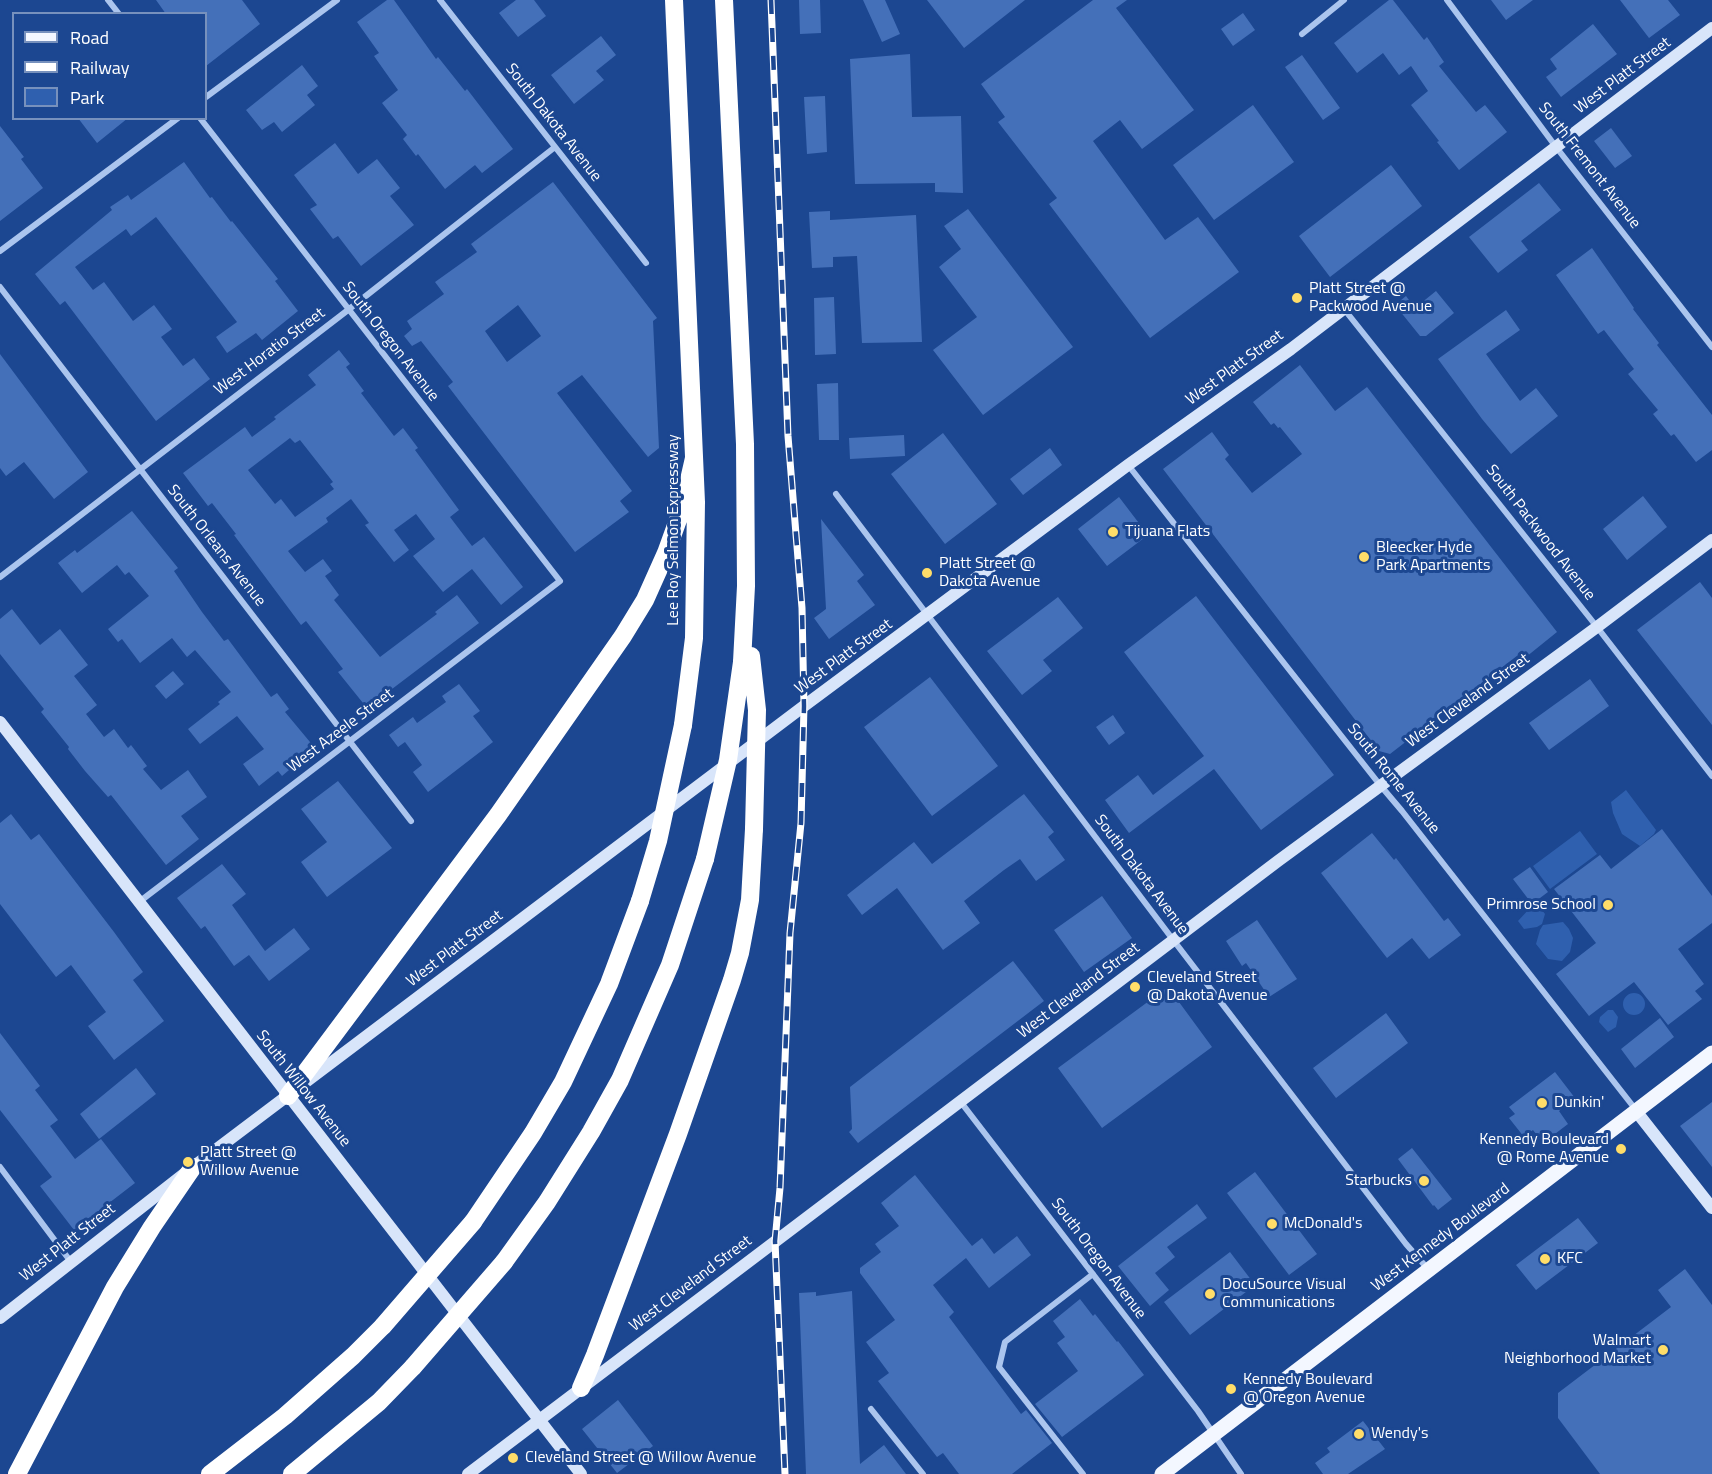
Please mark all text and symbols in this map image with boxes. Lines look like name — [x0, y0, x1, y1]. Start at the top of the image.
legend — [12, 12, 207, 120]
text: Road — [70, 24, 109, 51]
street label: West Platt Street — [1571, 34, 1675, 118]
text: Railway — [70, 54, 129, 81]
street label: South Dakota Avenue — [501, 60, 605, 186]
text: Park — [70, 84, 104, 111]
street label: South Fremont Avenue — [1534, 99, 1644, 233]
street label: South Oregon Avenue — [337, 278, 443, 406]
place label: Platt Street @ Packwood Avenue — [1309, 279, 1432, 317]
marker: Platt Street @ Packwood Avenue — [1290, 291, 1304, 305]
street label: West Horatio Street — [211, 304, 329, 400]
street label: West Platt Street — [1183, 326, 1287, 410]
street label: Lee Roy Selmon Expressway — [664, 434, 684, 626]
street label: South Packwood Avenue — [1481, 462, 1599, 604]
street label: South Orleans Avenue — [163, 481, 269, 611]
place label: Tijuana Flats — [1125, 522, 1210, 542]
marker: Tijuana Flats — [1106, 525, 1120, 539]
place label: Bleecker Hyde Park Apartments — [1376, 538, 1490, 576]
marker: Bleecker Hyde Park Apartments — [1357, 550, 1371, 564]
place label: Platt Street @ Dakota Avenue — [939, 554, 1040, 592]
marker: Platt Street @ Dakota Avenue — [920, 566, 934, 580]
street label: West Platt Street — [792, 615, 896, 699]
street label: West Cleveland Street — [1402, 650, 1534, 752]
street label: West Azeele Street — [284, 685, 398, 777]
street label: South Rome Avenue — [1343, 720, 1443, 838]
street label: South Dakota Avenue — [1090, 811, 1192, 939]
place label: Primrose School — [1486, 895, 1596, 915]
marker: Primrose School — [1601, 898, 1615, 912]
street label: West Platt Street — [403, 907, 507, 991]
street label: West Cleveland Street — [1014, 939, 1144, 1043]
place label: Cleveland Street @ Dakota Avenue — [1147, 968, 1268, 1006]
marker: Cleveland Street @ Dakota Avenue — [1128, 980, 1142, 994]
street label: South Willow Avenue — [252, 1027, 354, 1151]
place label: Dunkin' — [1554, 1093, 1604, 1113]
marker: Dunkin' — [1535, 1096, 1549, 1110]
place label: Kennedy Boulevard @ Rome Avenue — [1479, 1130, 1609, 1168]
marker: Kennedy Boulevard @ Rome Avenue — [1614, 1142, 1628, 1156]
place label: Platt Street @ Willow Avenue — [200, 1143, 299, 1181]
marker: Platt Street @ Willow Avenue — [181, 1155, 195, 1169]
place label: Starbucks — [1345, 1171, 1412, 1191]
marker: Starbucks — [1417, 1174, 1431, 1188]
street label: West Kennedy Boulevard — [1368, 1180, 1514, 1296]
street label: South Oregon Avenue — [1046, 1195, 1150, 1323]
street label: West Platt Street — [16, 1200, 120, 1286]
place label: McDonald's — [1284, 1214, 1363, 1234]
marker: McDonald's — [1265, 1217, 1279, 1231]
street label: West Cleveland Street — [626, 1232, 756, 1336]
place label: KFC — [1557, 1249, 1583, 1269]
marker: KFC — [1538, 1252, 1552, 1266]
place label: DocuSource Visual Communications — [1222, 1275, 1346, 1313]
marker: DocuSource Visual Communications — [1203, 1287, 1217, 1301]
place label: Walmart Neighborhood Market — [1504, 1331, 1651, 1369]
marker: Walmart Neighborhood Market — [1656, 1343, 1670, 1357]
place label: Kennedy Boulevard @ Oregon Avenue — [1243, 1370, 1373, 1408]
marker: Kennedy Boulevard @ Oregon Avenue — [1224, 1382, 1238, 1396]
place label: Wendy's — [1371, 1424, 1428, 1444]
marker: Wendy's — [1352, 1427, 1366, 1441]
place label: Cleveland Street @ Willow Avenue — [525, 1448, 756, 1468]
marker: Cleveland Street @ Willow Avenue — [506, 1451, 520, 1465]

